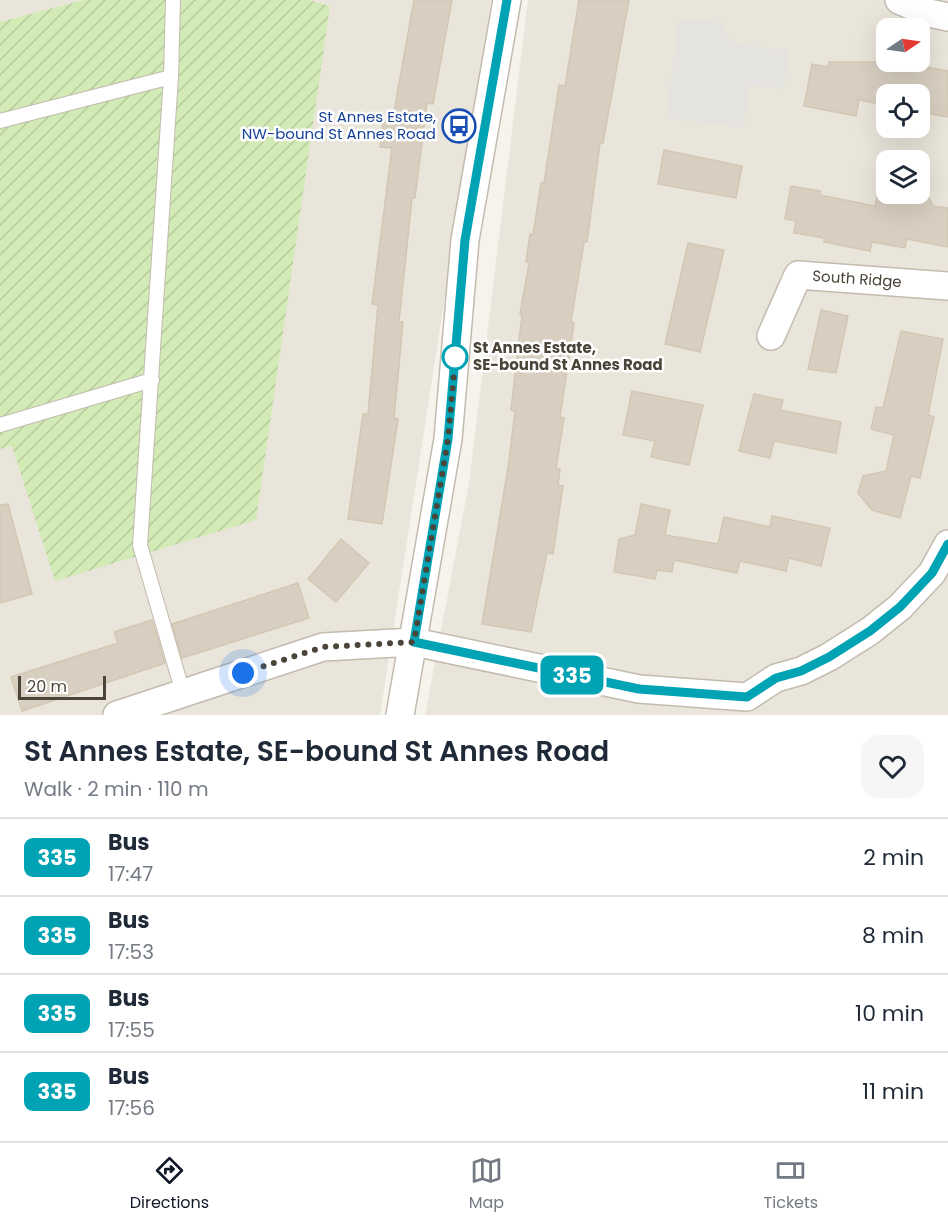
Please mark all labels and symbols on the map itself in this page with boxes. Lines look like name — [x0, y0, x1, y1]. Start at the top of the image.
north arrow — [876, 18, 930, 72]
place label: St Annes Estate, NW-bound St Annes Road — [242, 106, 436, 144]
bus stop icon: St Annes Estate, NW-bound St Annes Road — [441, 108, 477, 144]
street label: South Ridge — [812, 265, 902, 292]
place label: St Annes Estate, SE-bound St Annes Road — [473, 337, 663, 375]
marker: St Annes Estate, SE-bound St Annes Road — [442, 344, 468, 370]
line badge: 335 — [538, 656, 606, 694]
your location — [228, 658, 258, 688]
scale bar — [18, 673, 106, 700]

